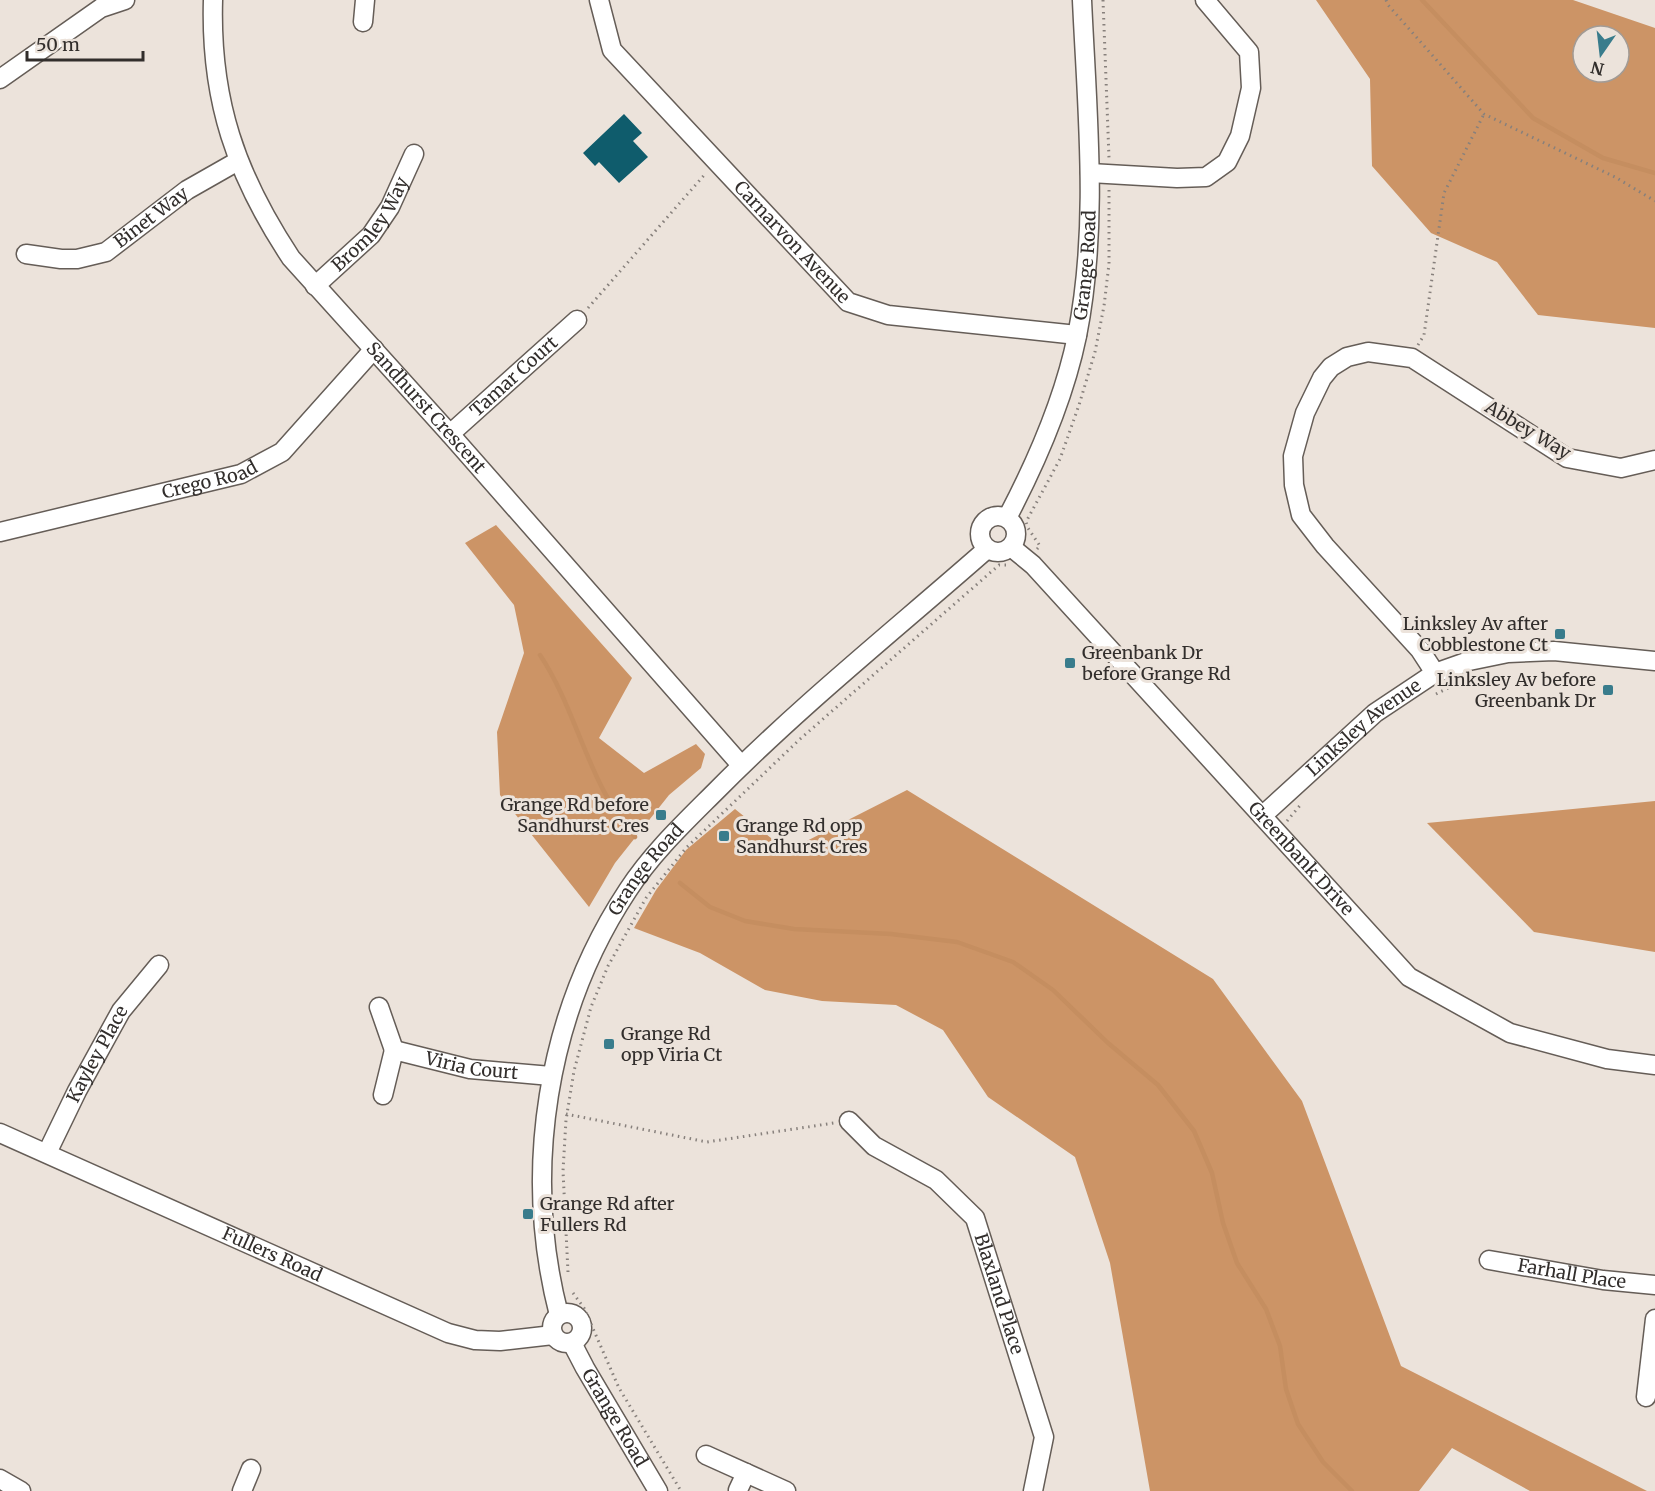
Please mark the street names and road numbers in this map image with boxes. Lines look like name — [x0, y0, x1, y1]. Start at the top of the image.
street label: Bromley Way — [327, 173, 413, 276]
street label: Carnarvon Avenue — [729, 176, 855, 308]
street label: Binet Way — [109, 181, 193, 253]
street label: Grange Road — [1068, 210, 1101, 322]
street label: Tamar Court — [465, 331, 562, 422]
street label: Sandhurst Crescent — [361, 337, 491, 478]
street label: Abbey Way — [1480, 395, 1576, 464]
street label: Crego Road — [160, 455, 261, 504]
street label: Linksley Avenue — [1301, 674, 1425, 781]
street label: Greenbank Drive — [1244, 797, 1359, 920]
street label: Grange Road — [603, 818, 688, 920]
street label: Kayley Place — [61, 1001, 133, 1106]
street label: Viria Court — [422, 1046, 519, 1084]
street label: Fullers Road — [219, 1222, 326, 1286]
street label: Blaxland Place — [970, 1230, 1029, 1357]
street label: Farhall Place — [1516, 1253, 1627, 1293]
street label: Grange Road — [577, 1364, 653, 1471]

